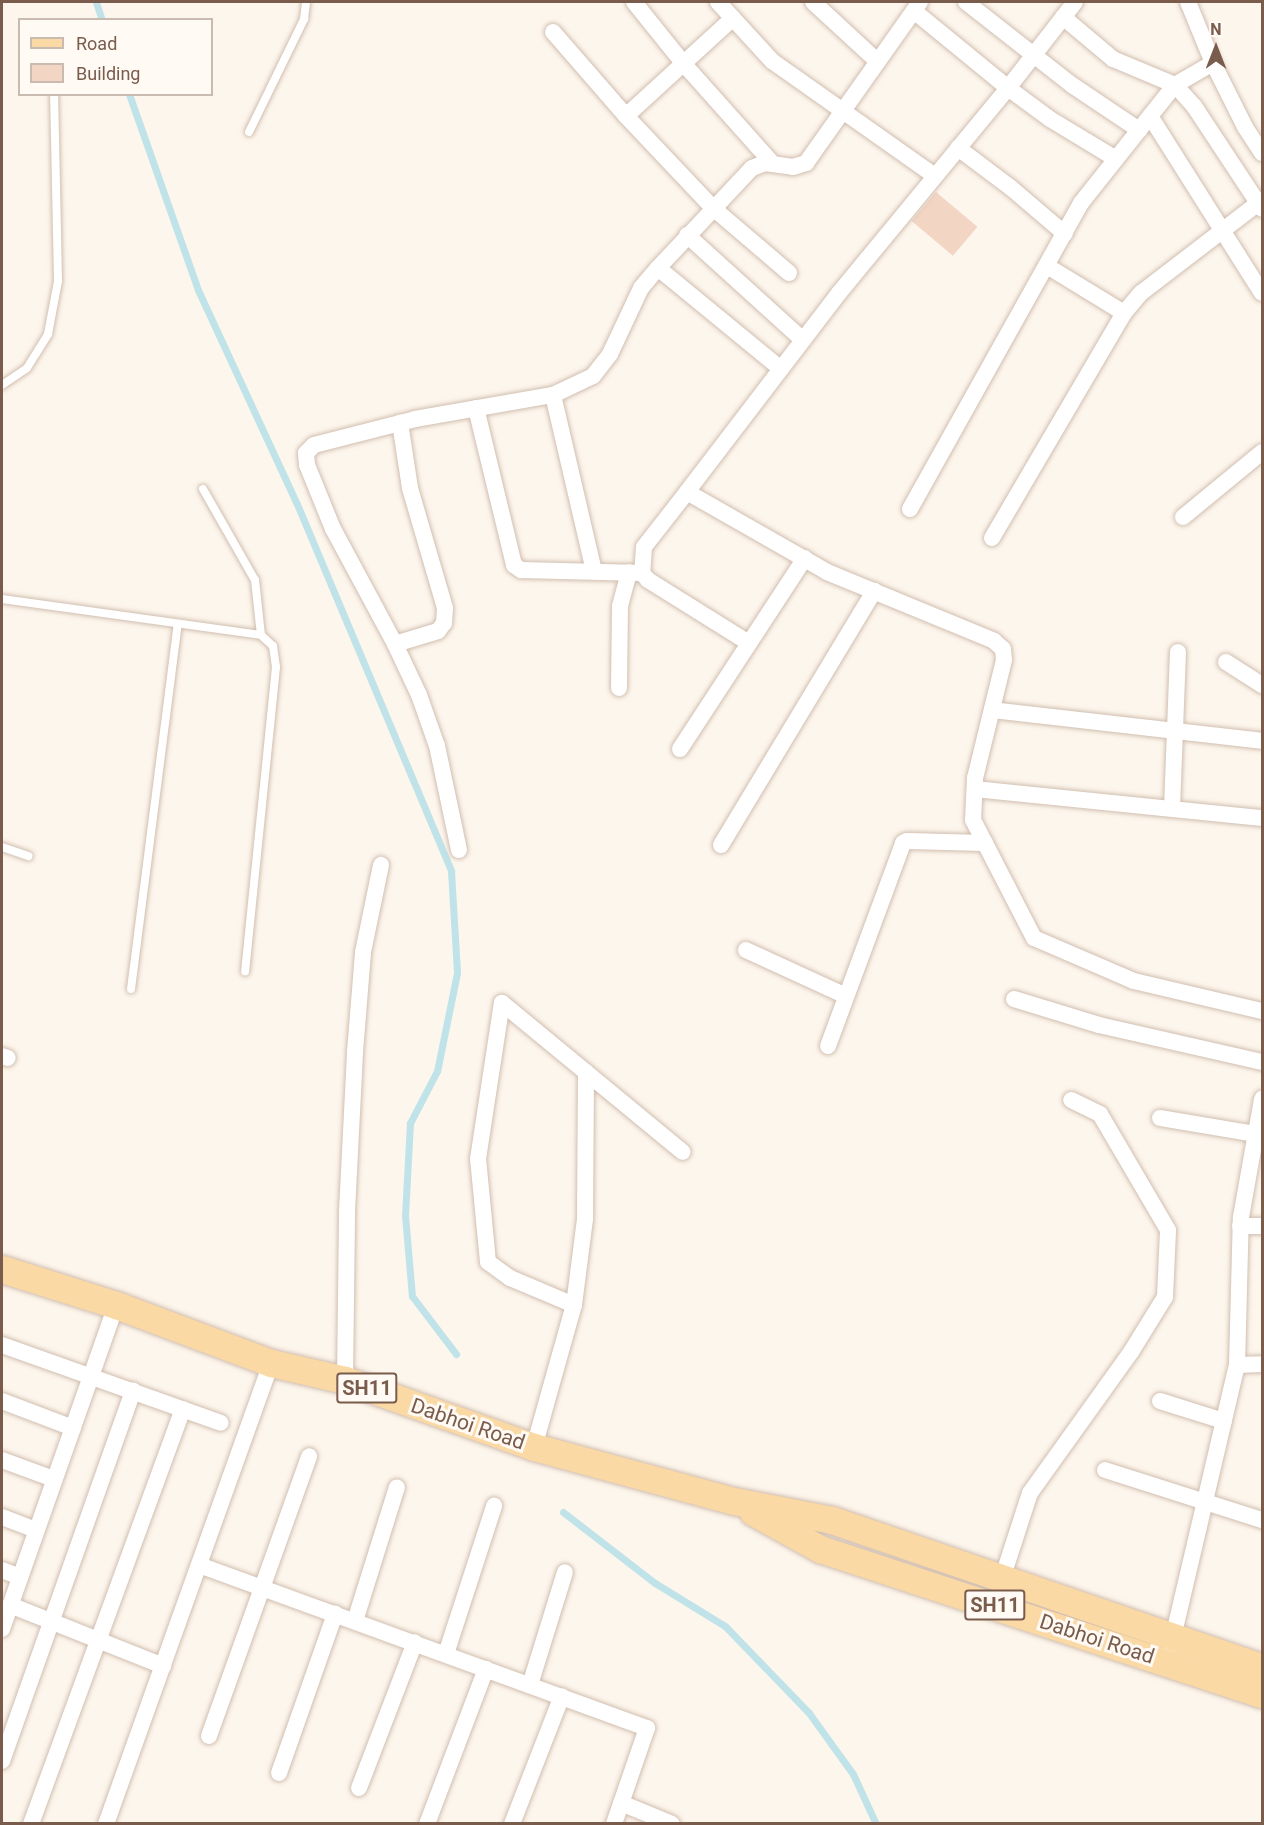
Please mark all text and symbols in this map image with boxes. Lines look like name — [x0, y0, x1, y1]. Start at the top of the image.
legend — [18, 18, 213, 96]
north arrow — [1186, 18, 1246, 78]
text: N — [1210, 20, 1222, 39]
text: Road — [76, 33, 117, 54]
text: Building — [76, 63, 140, 84]
road number: SH11 — [336, 1371, 398, 1405]
street label: Dabhoi Road — [408, 1393, 528, 1455]
road number: SH11 — [964, 1588, 1026, 1622]
street label: Dabhoi Road — [1037, 1609, 1157, 1669]

